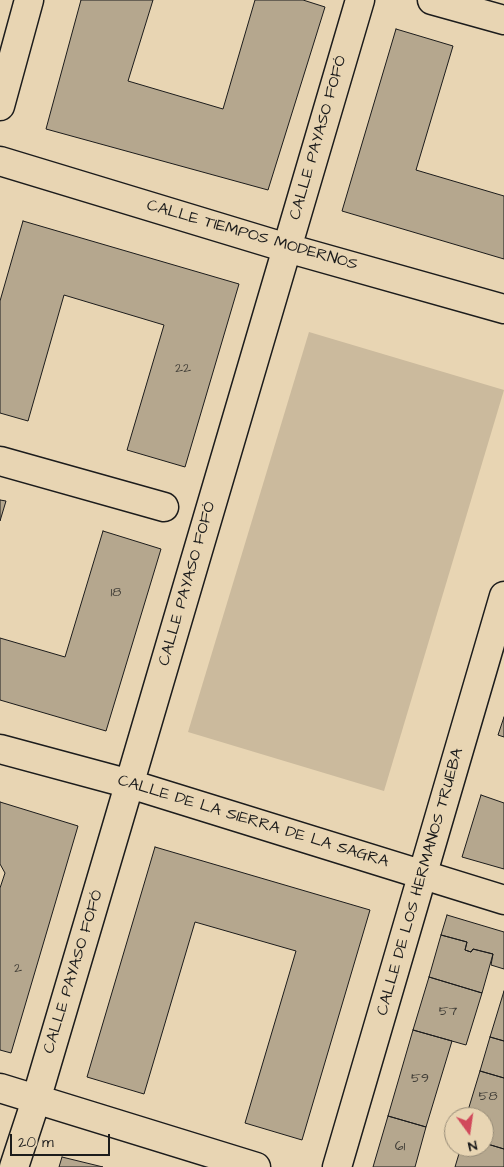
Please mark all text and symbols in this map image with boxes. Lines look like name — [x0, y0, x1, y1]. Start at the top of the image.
street label: CALLE PAYASO FOFÓ — [286, 54, 352, 222]
street label: CALLE TIEMPOS MODERNOS — [144, 197, 360, 275]
house number: 22 — [175, 361, 191, 377]
street label: CALLE PAYASO FOFÓ — [155, 500, 221, 668]
house number: 18 — [111, 585, 121, 601]
street label: CALLE DE LOS HERMANOS TRUEBA — [374, 746, 468, 1018]
street label: CALLE DE LA SIERRA DE LA SAGRA — [115, 772, 391, 872]
street label: CALLE PAYASO FOFÓ — [40, 888, 108, 1056]
house number: 2 — [14, 961, 22, 977]
house number: 57 — [439, 1004, 457, 1020]
house number: 59 — [411, 1071, 429, 1087]
house number: 58 — [479, 1089, 497, 1105]
north arrow — [444, 1107, 494, 1157]
scale bar — [12, 1124, 112, 1156]
text: 20 m — [18, 1132, 54, 1153]
text: N — [466, 1135, 479, 1156]
house number: 61 — [395, 1139, 405, 1155]

